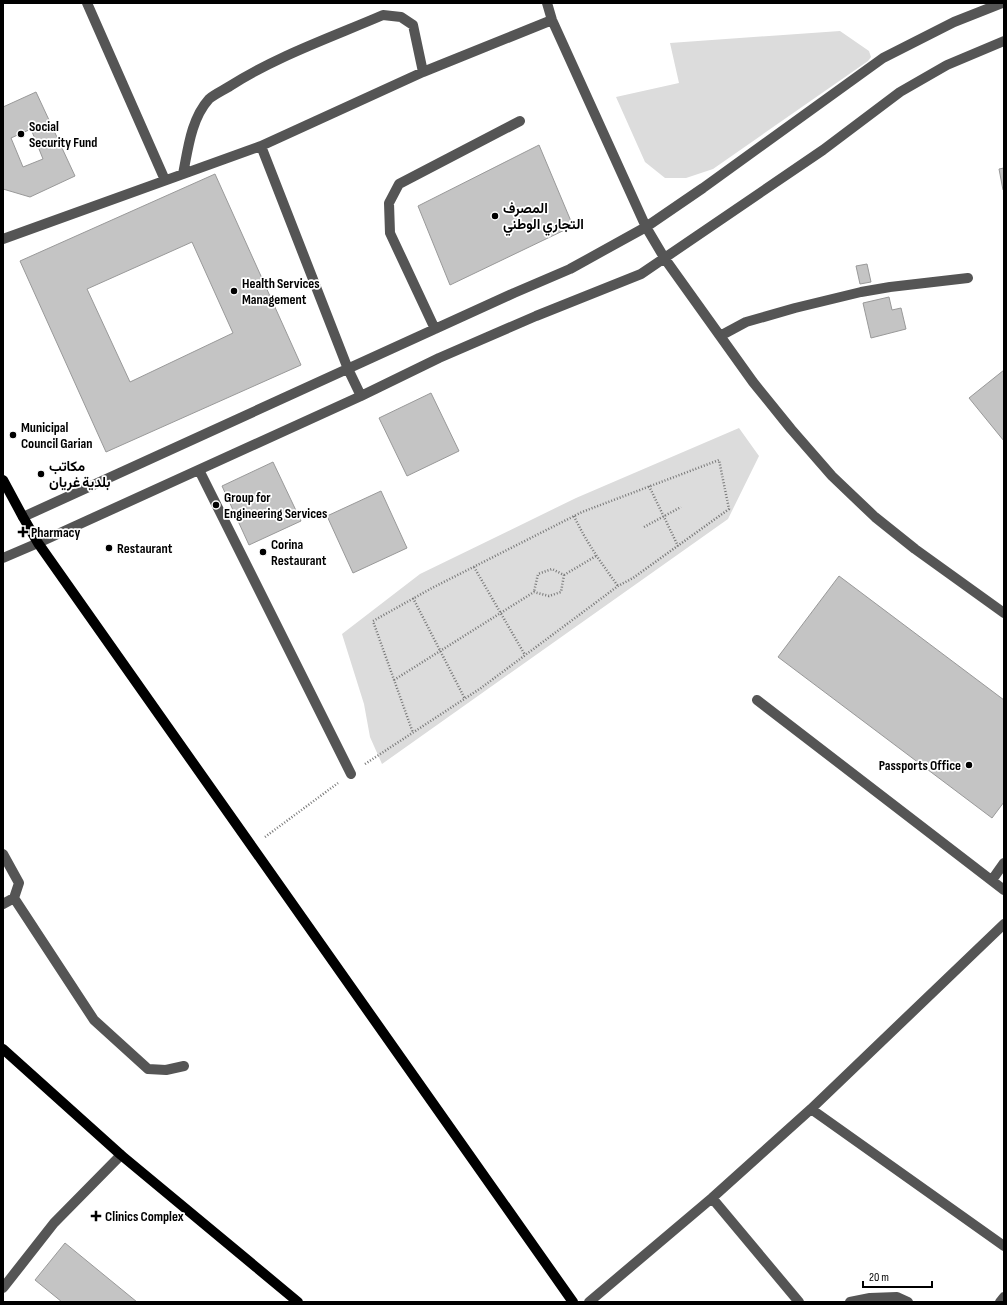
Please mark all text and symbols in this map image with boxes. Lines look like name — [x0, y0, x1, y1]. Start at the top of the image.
place label: Social Security Fund — [29, 118, 97, 151]
marker: Social Security Fund — [16, 129, 26, 139]
place label: المصرف التجاري الوطني — [503, 200, 584, 236]
marker: المصرف التجاري الوطني — [490, 211, 500, 221]
place label: Health Services Management — [242, 275, 320, 308]
marker: Health Services Management — [229, 286, 239, 296]
place label: Municipal Council Garian — [21, 419, 92, 452]
marker: Municipal Council Garian — [8, 430, 18, 440]
place label: مكاتب بلدية غريان — [49, 458, 111, 491]
marker: مكاتب بلدية غريان — [36, 469, 46, 479]
place label: Group for Engineering Services — [224, 489, 327, 522]
marker: Group for Engineering Services — [211, 500, 221, 510]
place label: Pharmacy — [31, 524, 80, 541]
marker: Pharmacy — [18, 527, 28, 537]
place label: Corina Restaurant — [271, 536, 327, 569]
place label: Restaurant — [117, 540, 173, 557]
marker: Restaurant — [104, 543, 114, 553]
marker: Corina Restaurant — [258, 547, 268, 557]
place label: Passports Office — [879, 757, 961, 774]
marker: Passports Office — [964, 760, 974, 770]
place label: Clinics Complex — [105, 1208, 184, 1225]
marker: Clinics Complex — [90, 1210, 102, 1222]
scale bar — [863, 1263, 932, 1289]
text: 20 m — [869, 1270, 889, 1285]

